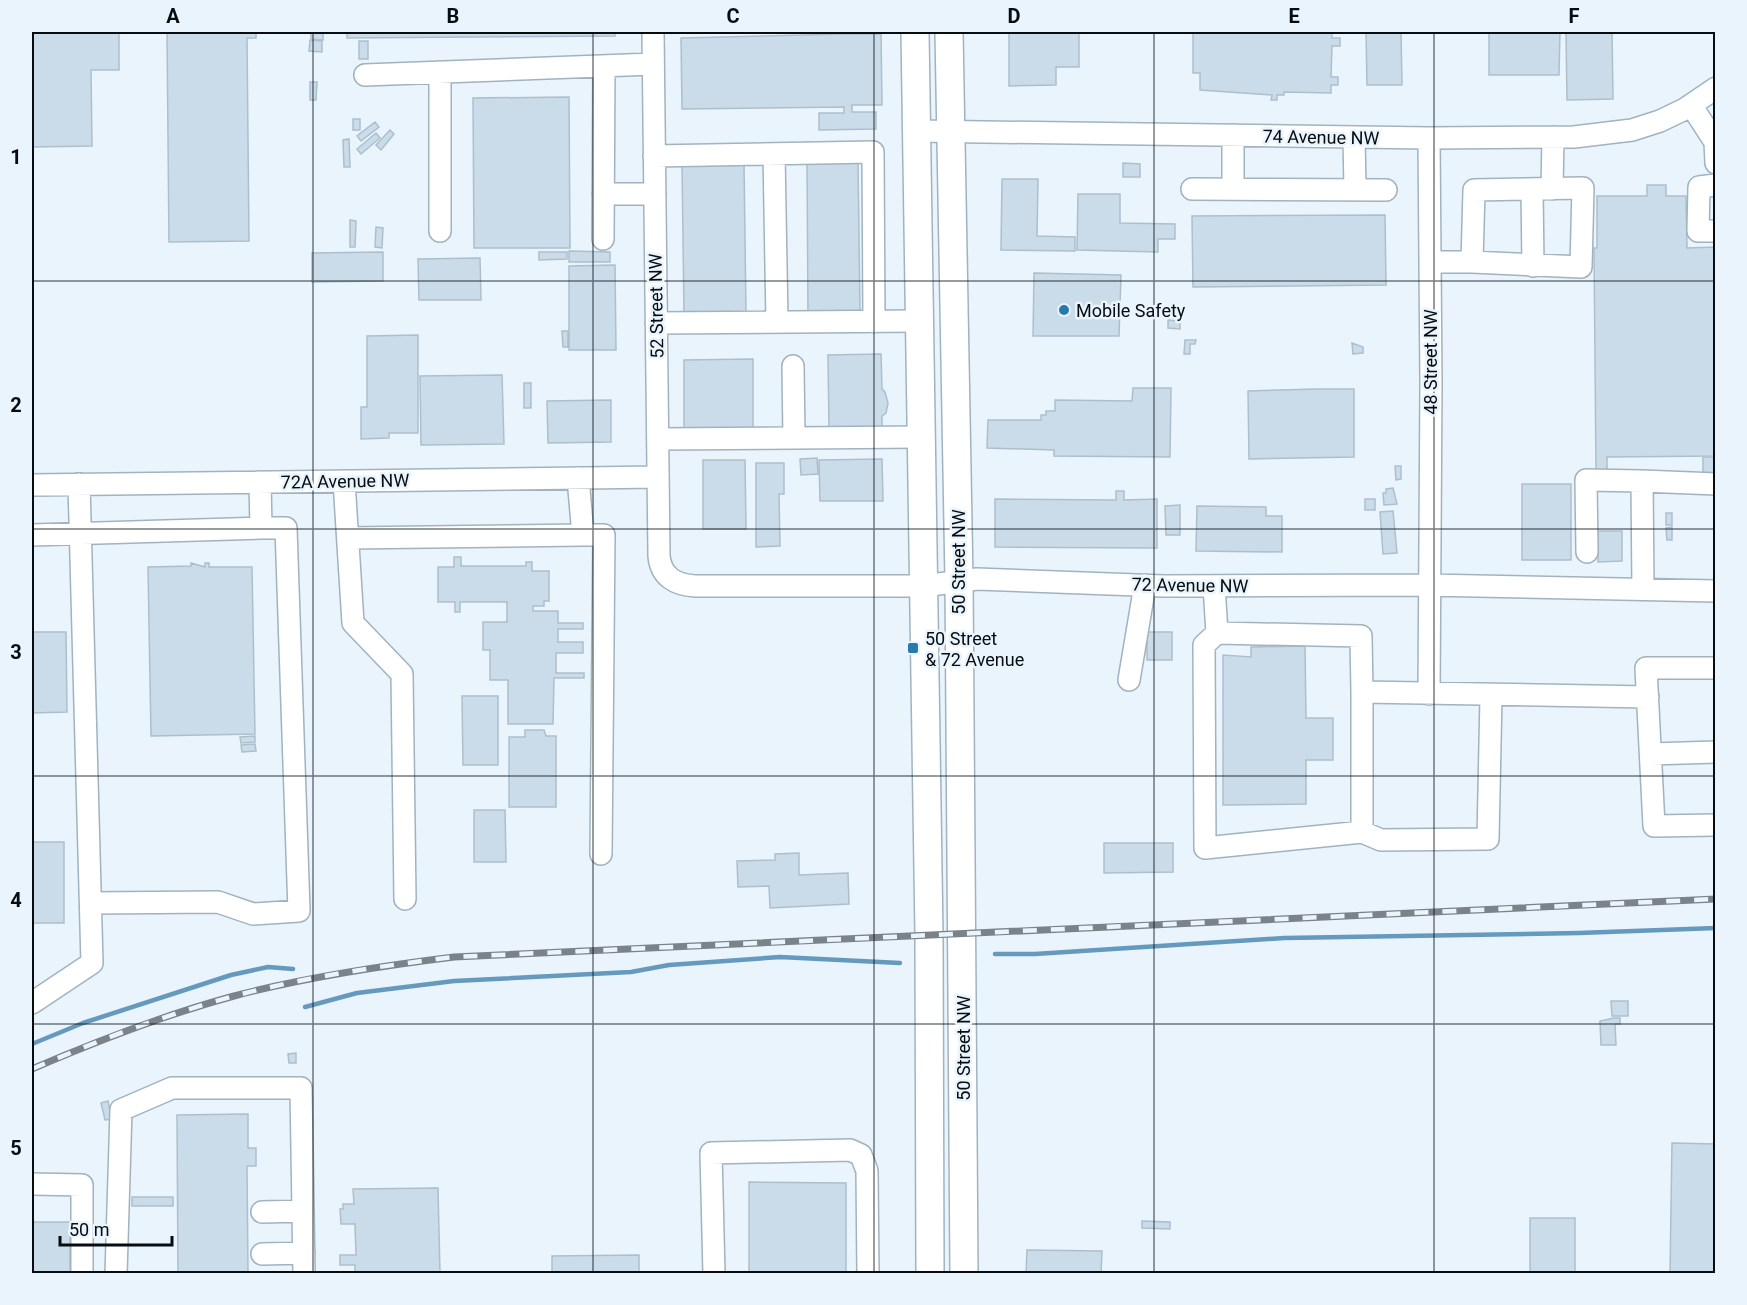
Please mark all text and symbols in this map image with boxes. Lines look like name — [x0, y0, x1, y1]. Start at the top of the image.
text: A — [166, 4, 180, 28]
text: B — [447, 4, 459, 28]
text: C — [726, 4, 740, 28]
text: D — [1008, 4, 1021, 28]
text: E — [1288, 4, 1300, 28]
text: F — [1569, 4, 1580, 28]
street label: 74 Avenue NW — [1262, 125, 1380, 149]
text: 1 — [10, 145, 22, 169]
street label: 52 Street NW — [645, 253, 667, 359]
place label: Mobile Safety — [1076, 300, 1186, 321]
marker: Mobile Safety — [1057, 303, 1071, 317]
street label: 48 Street NW — [1420, 309, 1441, 415]
text: 2 — [10, 393, 22, 417]
street label: 72A Avenue NW — [281, 469, 409, 493]
street label: 50 Street NW — [948, 509, 969, 615]
street label: 72 Avenue NW — [1131, 573, 1249, 597]
place label: 50 Street & 72 Avenue — [925, 628, 1024, 670]
text: 3 — [10, 640, 22, 664]
marker: 50 Street & 72 Avenue — [906, 641, 920, 655]
text: 4 — [10, 888, 22, 912]
street label: 50 Street NW — [953, 995, 974, 1101]
text: 5 — [10, 1136, 22, 1160]
scale bar — [60, 1209, 172, 1247]
text: 50 m — [69, 1219, 109, 1240]

